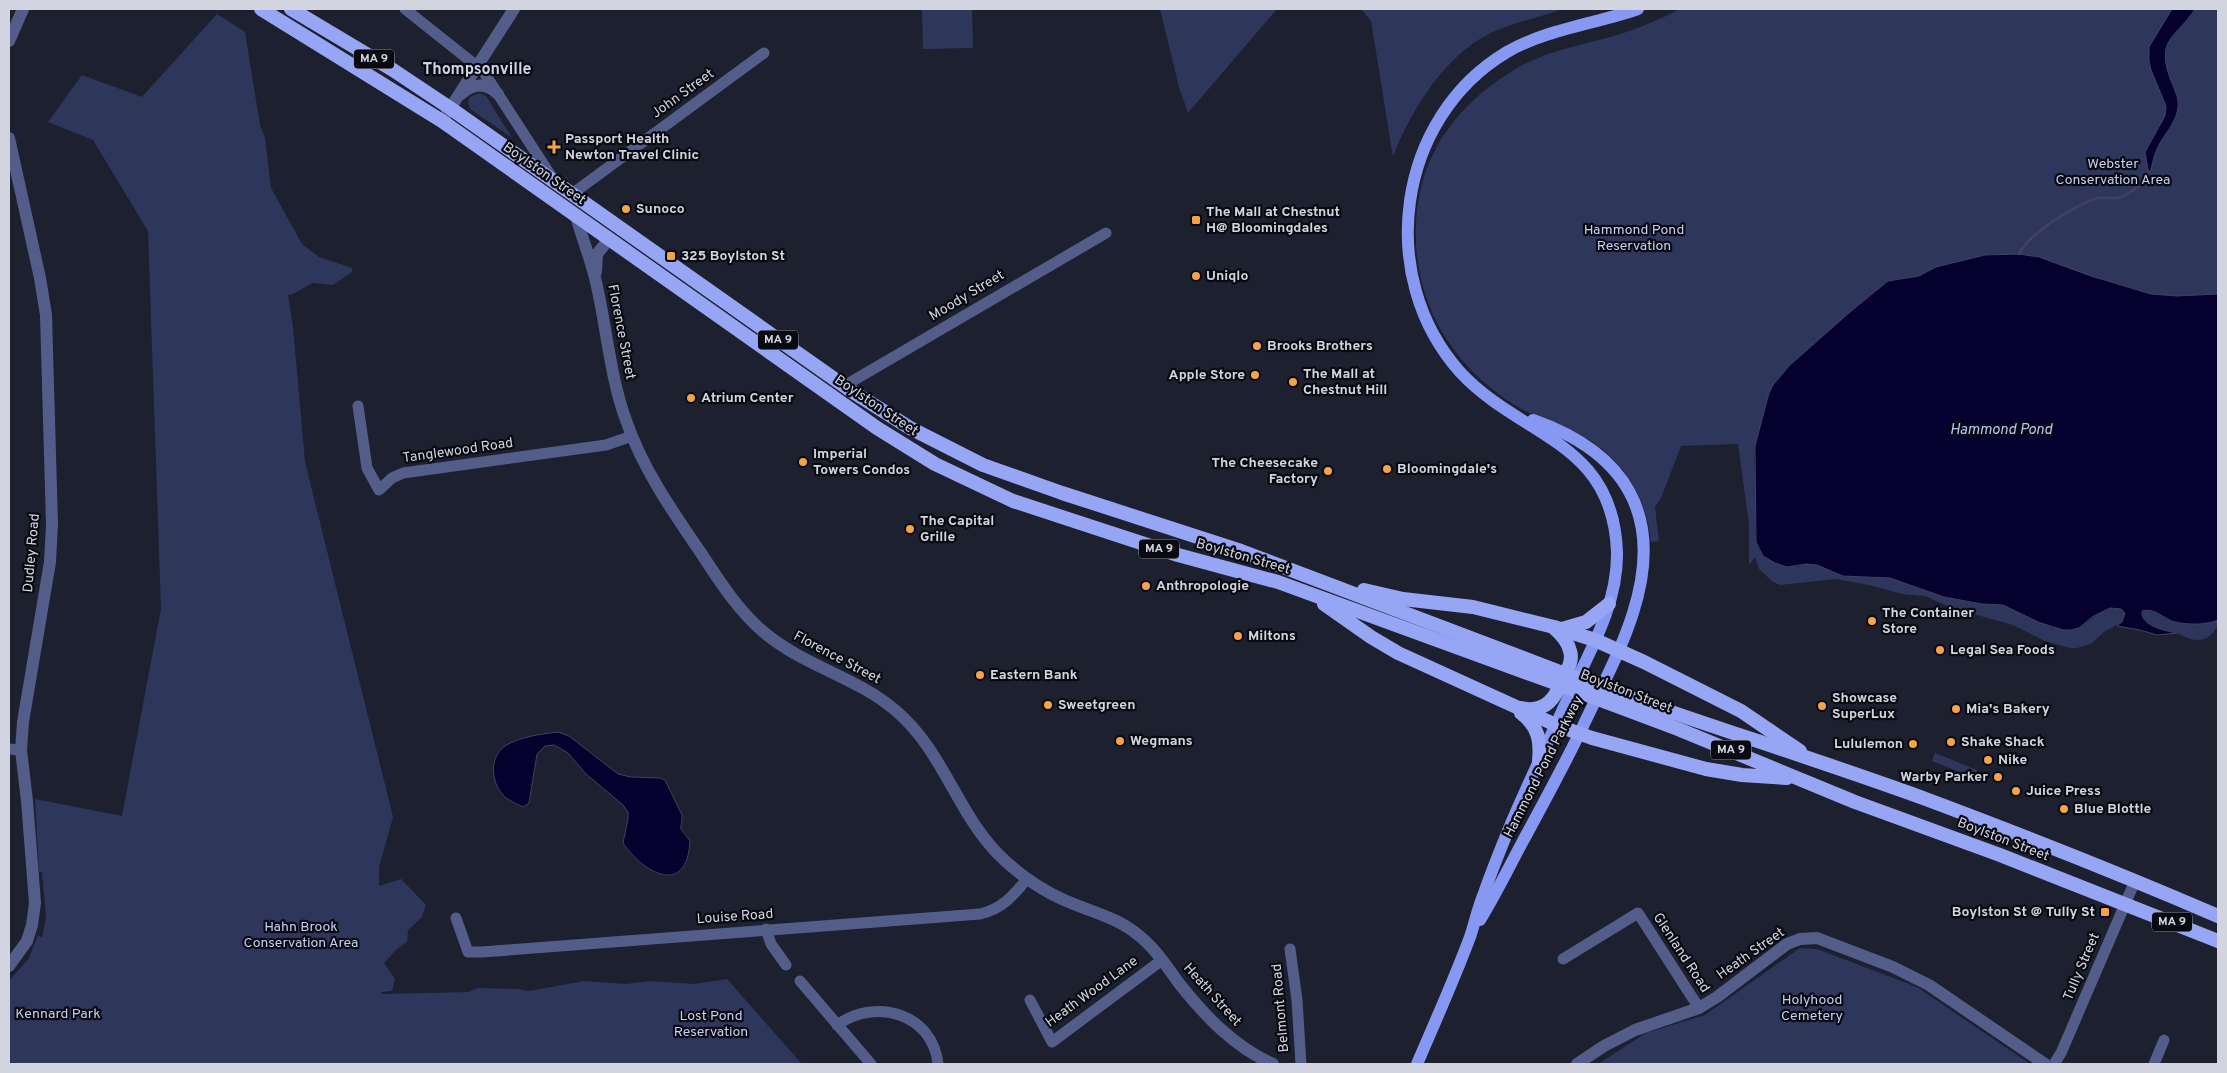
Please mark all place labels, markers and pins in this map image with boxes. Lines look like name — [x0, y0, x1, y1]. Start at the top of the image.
place label: Passport Health Newton Travel Clinic — [565, 131, 699, 164]
marker: Passport Health Newton Travel Clinic — [547, 140, 561, 154]
place label: Sunoco — [636, 201, 685, 218]
marker: Sunoco — [620, 203, 632, 215]
place label: The Mall at Chestnut H@ Bloomingdales — [1206, 204, 1340, 237]
marker: The Mall at Chestnut H@ Bloomingdales — [1190, 214, 1202, 226]
place label: 325 Boylston St — [681, 248, 785, 265]
marker: 325 Boylston St — [665, 250, 677, 262]
place label: Uniqlo — [1206, 268, 1248, 285]
marker: Uniqlo — [1190, 270, 1202, 282]
place label: Brooks Brothers — [1267, 338, 1373, 355]
marker: Brooks Brothers — [1251, 340, 1263, 352]
place label: The Mall at Chestnut Hill — [1303, 366, 1387, 399]
place label: Apple Store — [1169, 367, 1245, 384]
marker: Apple Store — [1249, 369, 1261, 381]
marker: The Mall at Chestnut Hill — [1287, 376, 1299, 388]
place label: Atrium Center — [701, 390, 794, 407]
marker: Atrium Center — [685, 392, 697, 404]
place label: Imperial Towers Condos — [813, 446, 910, 479]
place label: The Cheesecake Factory — [1212, 455, 1318, 488]
marker: Imperial Towers Condos — [797, 456, 809, 468]
place label: Bloomingdale's — [1397, 461, 1497, 478]
marker: Bloomingdale's — [1381, 463, 1393, 475]
marker: The Cheesecake Factory — [1322, 465, 1334, 477]
place label: The Capital Grille — [920, 513, 994, 546]
marker: The Capital Grille — [904, 523, 916, 535]
place label: Anthropologie — [1156, 578, 1249, 595]
marker: Anthropologie — [1140, 580, 1152, 592]
place label: The Container Store — [1882, 605, 1974, 638]
marker: The Container Store — [1866, 615, 1878, 627]
place label: Miltons — [1248, 628, 1296, 645]
marker: Miltons — [1232, 630, 1244, 642]
place label: Legal Sea Foods — [1950, 642, 2055, 659]
marker: Legal Sea Foods — [1934, 644, 1946, 656]
place label: Eastern Bank — [990, 667, 1078, 684]
marker: Eastern Bank — [974, 669, 986, 681]
place label: Showcase SuperLux — [1832, 690, 1897, 723]
place label: Sweetgreen — [1058, 697, 1135, 714]
marker: Sweetgreen — [1042, 699, 1054, 711]
marker: Showcase SuperLux — [1816, 700, 1828, 712]
place label: Mia's Bakery — [1966, 701, 2050, 718]
marker: Mia's Bakery — [1950, 703, 1962, 715]
place label: Wegmans — [1130, 733, 1193, 750]
place label: Shake Shack — [1961, 734, 2045, 751]
marker: Wegmans — [1114, 735, 1126, 747]
place label: Lululemon — [1834, 736, 1903, 753]
marker: Shake Shack — [1945, 736, 1957, 748]
marker: Lululemon — [1907, 738, 1919, 750]
place label: Nike — [1998, 752, 2028, 769]
marker: Nike — [1982, 754, 1994, 766]
place label: Warby Parker — [1900, 769, 1988, 786]
marker: Warby Parker — [1992, 771, 2004, 783]
place label: Juice Press — [2026, 783, 2101, 800]
marker: Juice Press — [2010, 785, 2022, 797]
place label: Blue Blottle — [2074, 801, 2152, 818]
marker: Blue Blottle — [2058, 803, 2070, 815]
place label: Boylston St @ Tully St — [1952, 904, 2095, 921]
marker: Boylston St @ Tully St — [2099, 906, 2111, 918]

